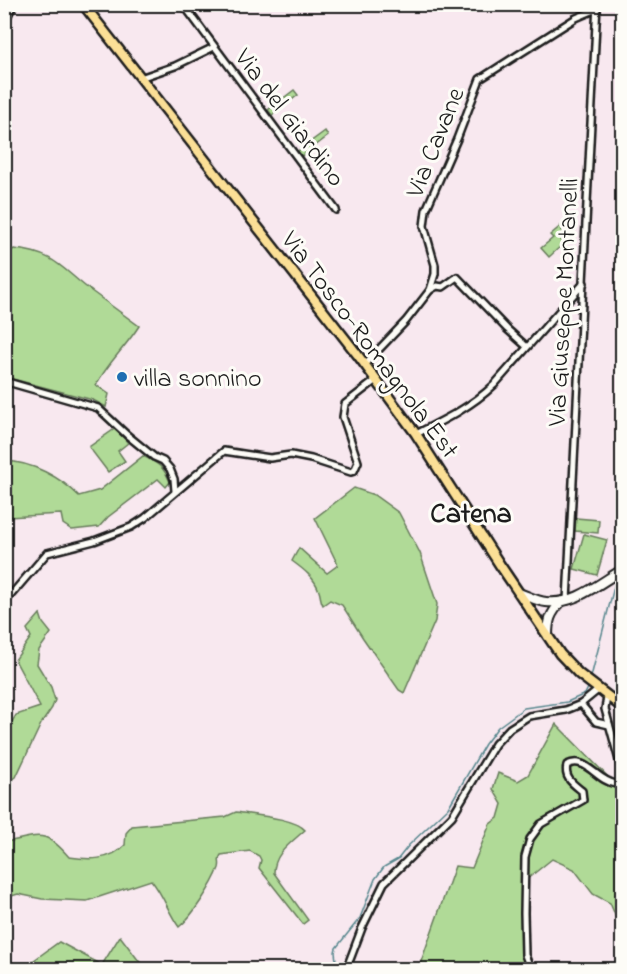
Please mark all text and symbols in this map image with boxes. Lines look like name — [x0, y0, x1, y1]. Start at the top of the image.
street label: Via del Giardino — [223, 41, 353, 196]
street label: Via Cavane — [397, 82, 476, 205]
street label: Via Giuseppe Montanelli — [539, 177, 590, 428]
street label: Via Tosco-Romagnola Est — [270, 223, 467, 468]
place label: villa sonnino — [134, 361, 261, 399]
marker: villa sonnino — [115, 370, 129, 384]
district label: Catena — [430, 495, 512, 536]

